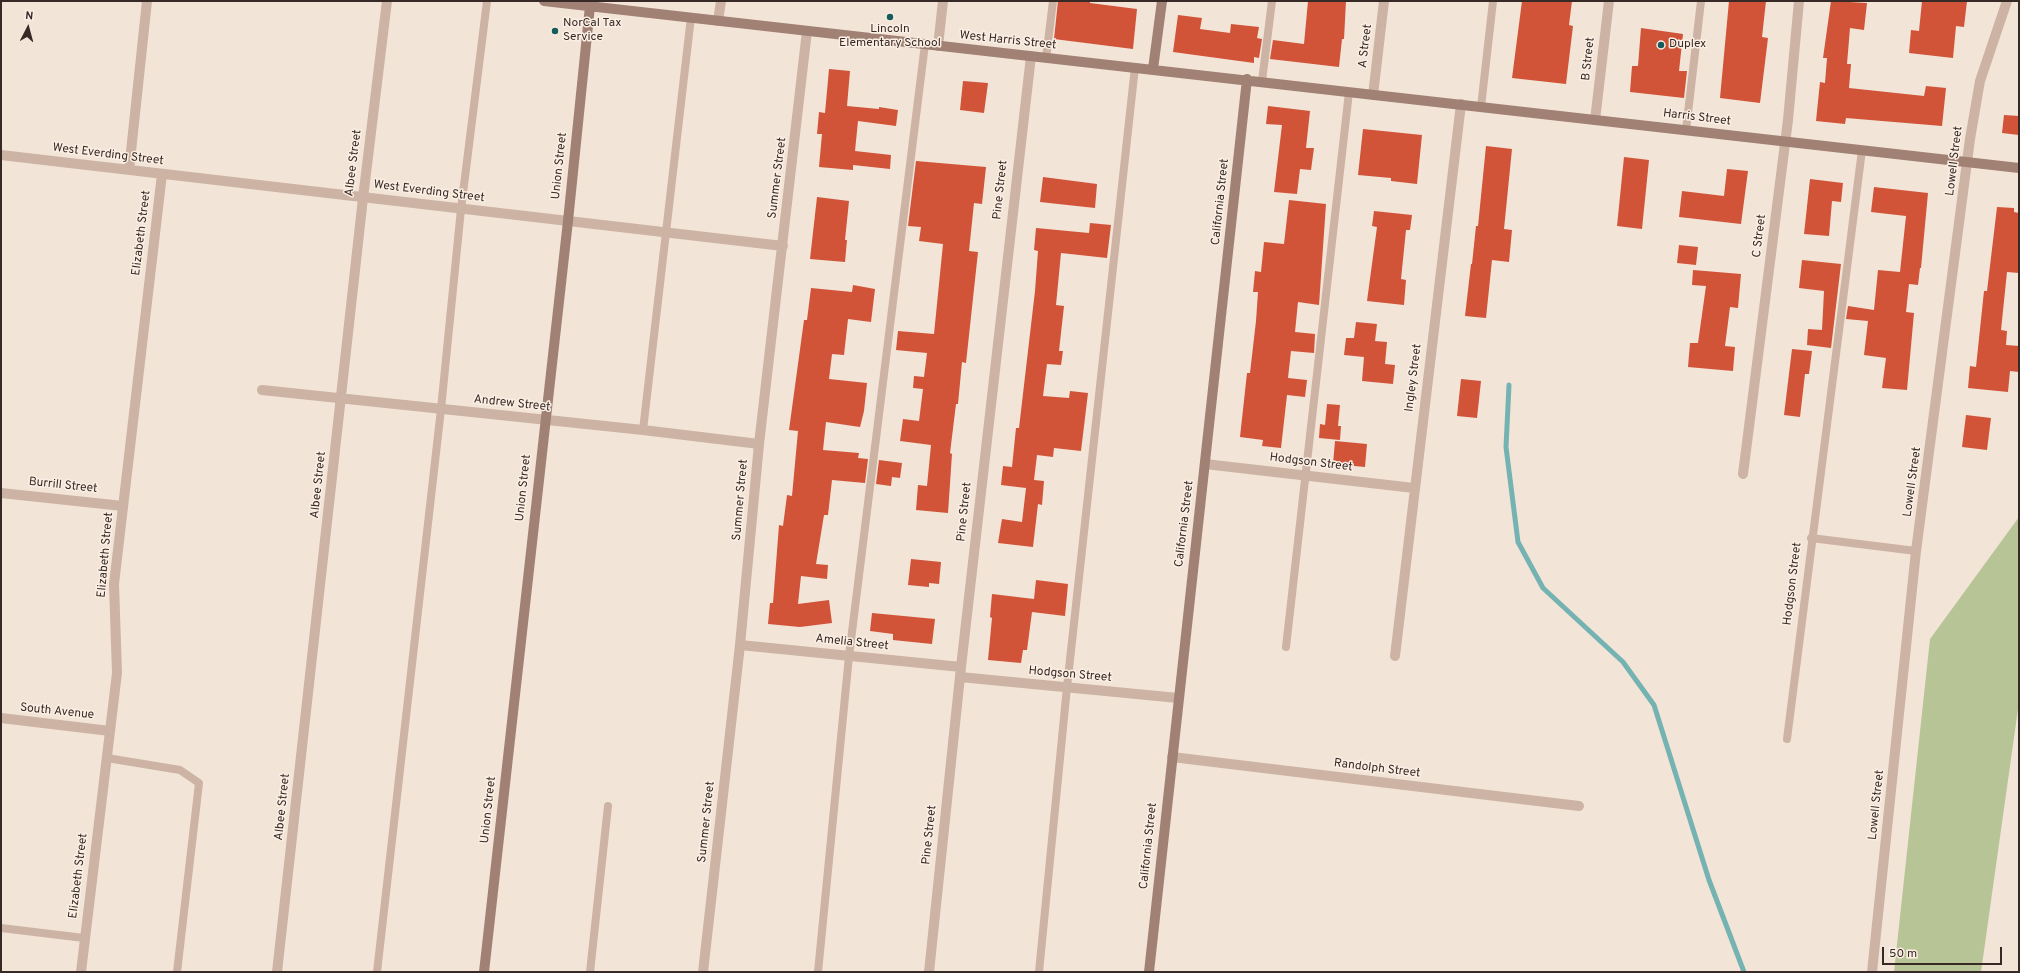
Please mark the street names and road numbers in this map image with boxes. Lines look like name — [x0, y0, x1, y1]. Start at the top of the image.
street label: A Street — [1356, 23, 1376, 69]
street label: West Harris Street — [959, 29, 1057, 53]
street label: B Street — [1580, 37, 1598, 81]
street label: Harris Street — [1662, 107, 1732, 129]
street label: Lowell Street — [1944, 125, 1966, 197]
street label: Albee Street — [343, 129, 365, 197]
street label: Union Street — [549, 132, 571, 200]
street label: Summer Street — [766, 137, 790, 219]
street label: West Everding Street — [52, 141, 164, 169]
street label: California Street — [1209, 158, 1233, 246]
street label: Pine Street — [991, 159, 1011, 221]
street label: West Everding Street — [373, 178, 485, 206]
street label: Elizabeth Street — [130, 189, 154, 277]
street label: C Street — [1750, 213, 1770, 259]
street label: Ingley Street — [1403, 343, 1425, 413]
street label: Andrew Street — [473, 393, 551, 415]
street label: Lowell Street — [1901, 446, 1925, 518]
street label: Albee Street — [308, 451, 330, 519]
street label: Hodgson Street — [1269, 451, 1353, 475]
street label: Union Street — [513, 454, 535, 522]
street label: Summer Street — [730, 459, 752, 541]
street label: Burrill Street — [28, 475, 98, 497]
street label: California Street — [1173, 480, 1197, 568]
street label: Pine Street — [955, 481, 975, 543]
street label: Elizabeth Street — [95, 512, 117, 598]
street label: Hodgson Street — [1781, 542, 1805, 626]
street label: Amelia Street — [815, 632, 889, 654]
street label: Hodgson Street — [1028, 664, 1112, 686]
street label: South Avenue — [19, 701, 95, 723]
street label: Randolph Street — [1333, 757, 1421, 781]
street label: Lowell Street — [1866, 769, 1888, 841]
street label: Albee Street — [272, 773, 294, 841]
street label: Union Street — [478, 776, 500, 844]
street label: Summer Street — [696, 781, 718, 863]
street label: California Street — [1137, 802, 1161, 890]
street label: Pine Street — [920, 804, 940, 866]
street label: Elizabeth Street — [67, 832, 91, 920]

